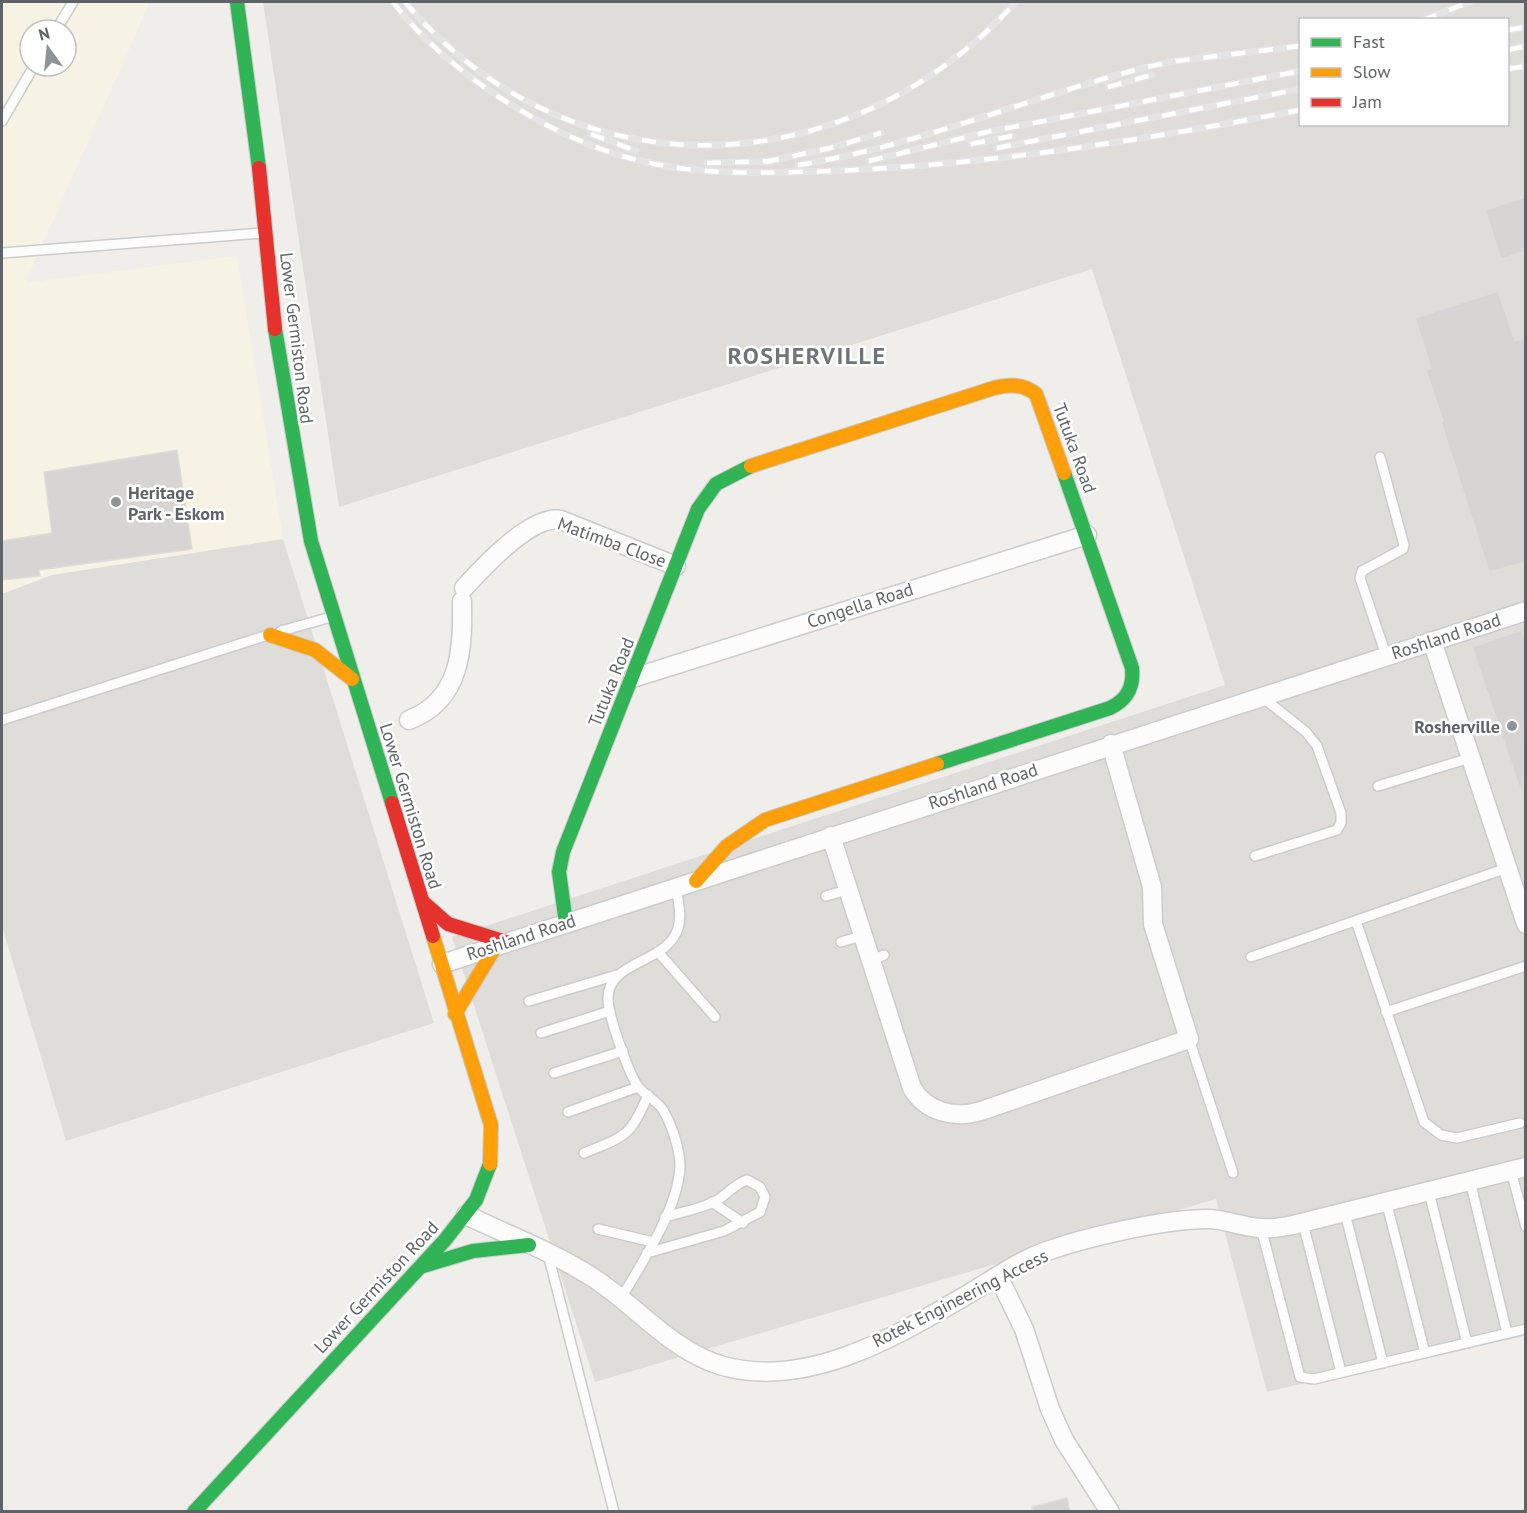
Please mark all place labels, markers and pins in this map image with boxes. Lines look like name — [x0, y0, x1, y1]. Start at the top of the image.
place label: Heritage Park - Eskom — [128, 481, 224, 525]
marker: Heritage Park - Eskom — [109, 495, 123, 509]
place label: Rosherville — [1414, 715, 1500, 738]
marker: Rosherville — [1505, 719, 1519, 733]

